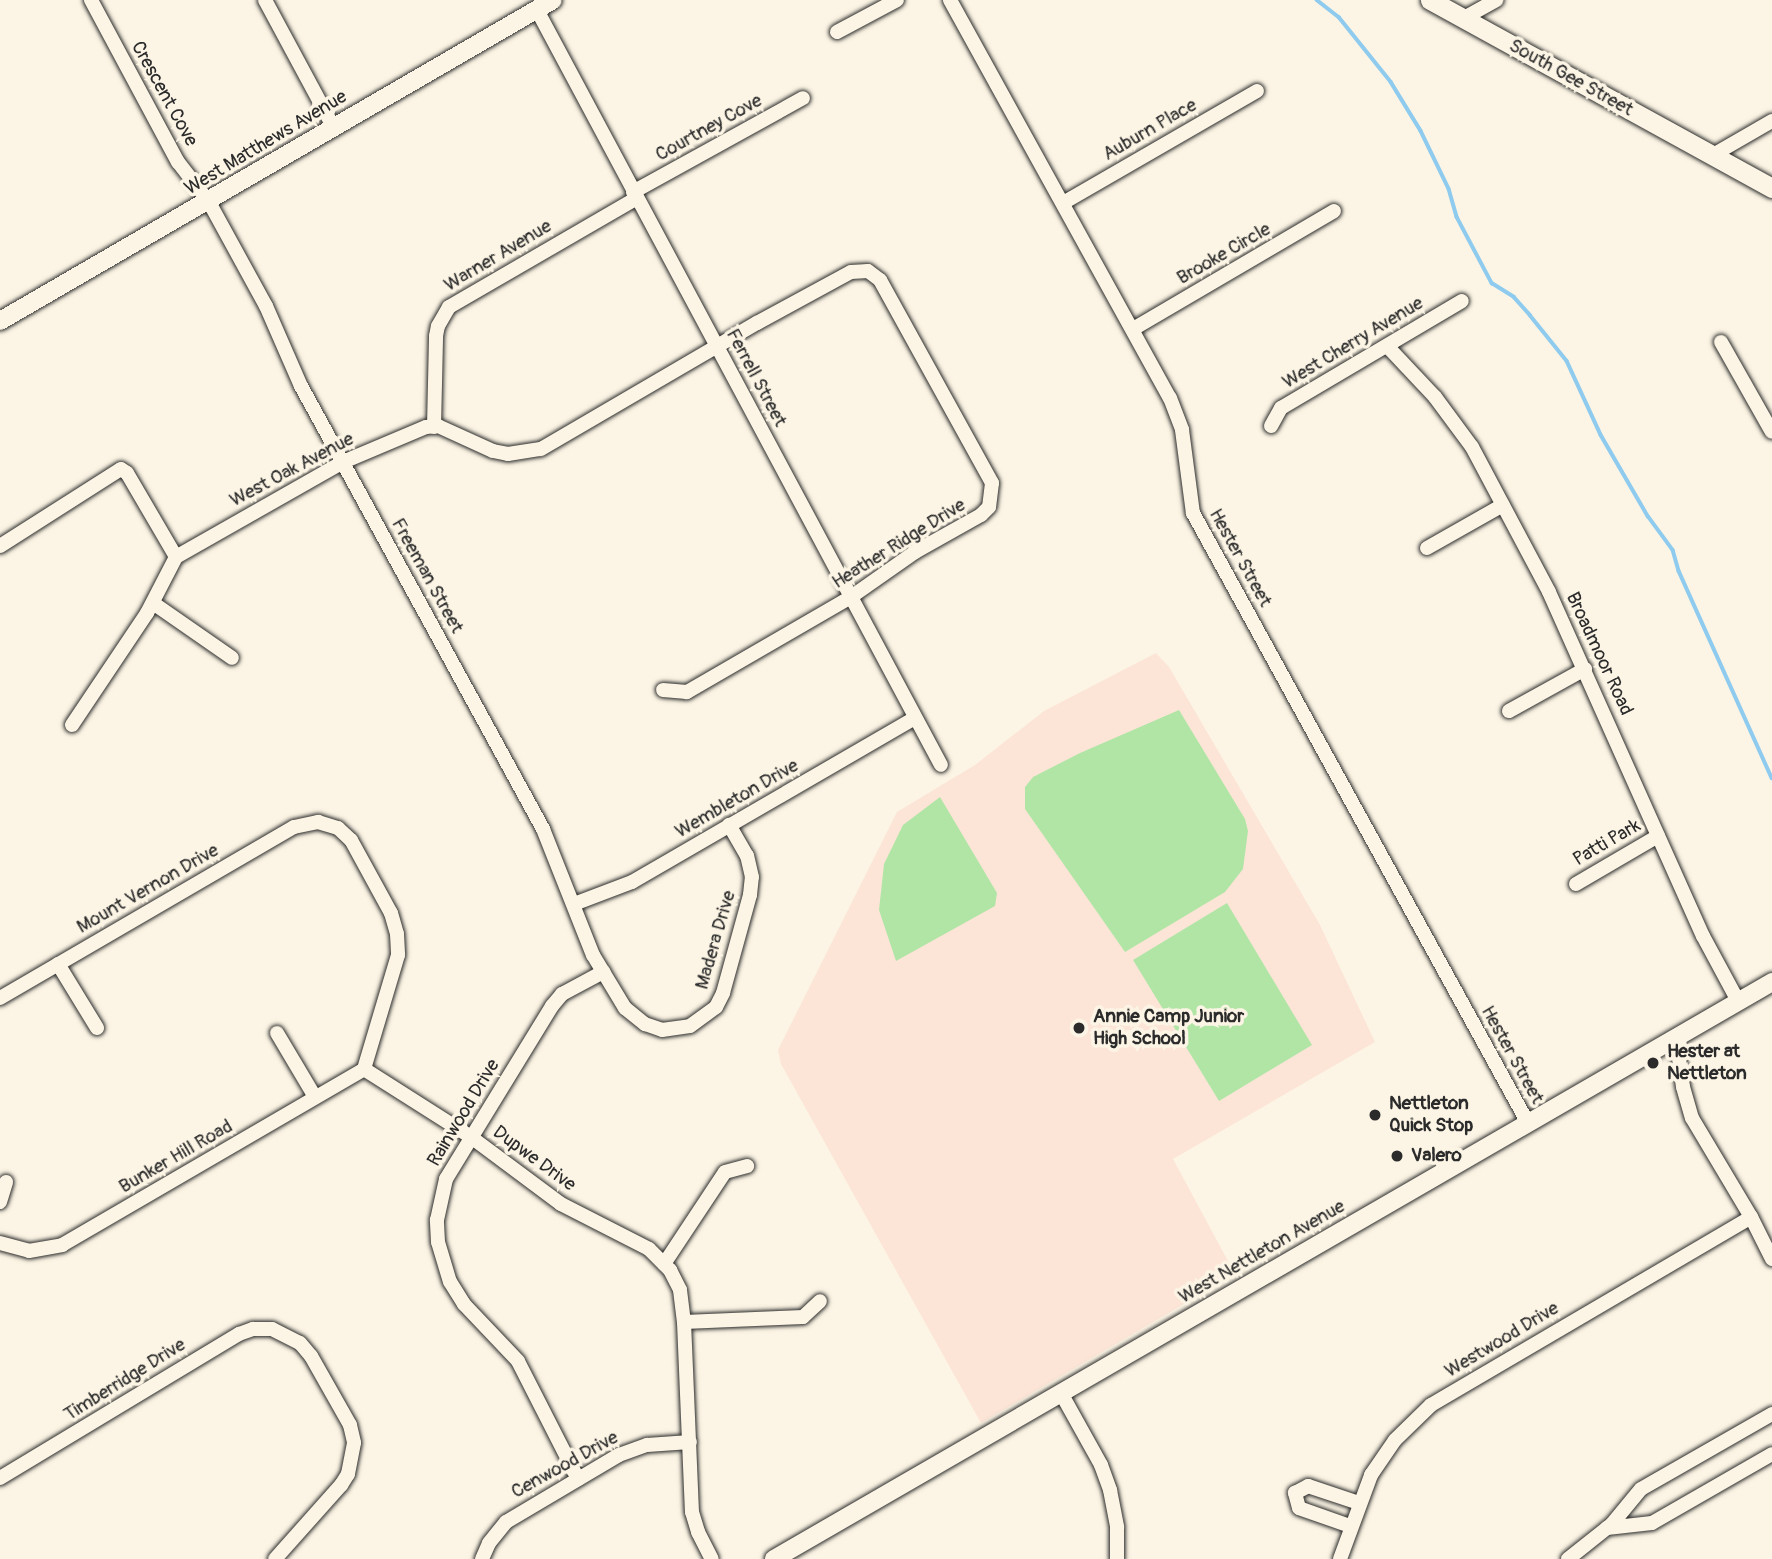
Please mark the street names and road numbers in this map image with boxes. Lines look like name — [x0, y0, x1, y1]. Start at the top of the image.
street label: South Gee Street — [1505, 34, 1637, 122]
street label: Crescent Cove — [126, 37, 202, 151]
street label: West Matthews Avenue — [181, 86, 351, 200]
street label: Courtney Cove — [652, 89, 766, 167]
street label: Auburn Place — [1099, 94, 1201, 166]
street label: Warner Avenue — [440, 215, 556, 297]
street label: Brooke Circle — [1173, 218, 1275, 290]
street label: West Cherry Avenue — [1279, 292, 1427, 394]
street label: Ferrell Street — [721, 325, 791, 431]
street label: West Oak Avenue — [226, 428, 358, 512]
street label: Heather Ridge Drive — [828, 494, 970, 594]
street label: Hester Street — [1204, 505, 1276, 611]
street label: Freeman Street — [386, 515, 468, 637]
street label: Broadmoor Road — [1561, 589, 1637, 719]
street label: Wembleton Drive — [671, 754, 803, 844]
street label: Patti Park — [1569, 815, 1645, 871]
street label: Mount Vernon Drive — [73, 839, 223, 939]
street label: Madera Drive — [691, 888, 741, 992]
street label: Hester Street — [1476, 1002, 1548, 1108]
street label: Rainwood Drive — [423, 1055, 505, 1171]
street label: Bunker Hill Road — [115, 1115, 237, 1199]
street label: Dupwe Drive — [488, 1121, 580, 1197]
street label: West Nettleton Avenue — [1175, 1195, 1349, 1309]
street label: Westwood Drive — [1441, 1297, 1563, 1383]
street label: Timberridge Drive — [60, 1334, 190, 1426]
street label: Cenwood Drive — [508, 1426, 622, 1504]

